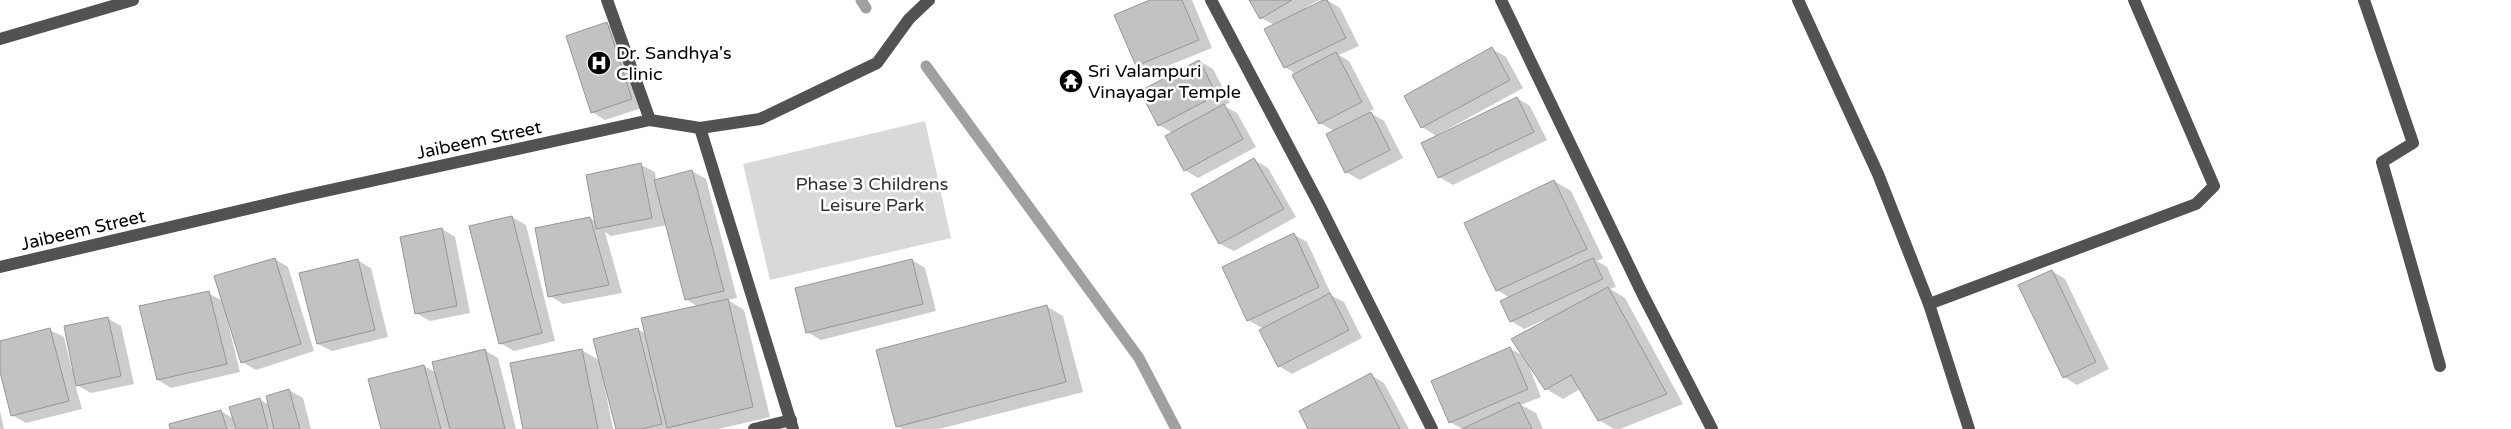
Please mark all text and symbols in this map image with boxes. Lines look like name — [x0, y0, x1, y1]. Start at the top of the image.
place label: Dr. Sandhya's Clinic — [616, 42, 732, 85]
hospital icon: Dr. Sandhya's Clinic — [586, 50, 612, 76]
place label: Sri Valampuri Vinayagar Temple — [1088, 60, 1241, 103]
temple icon: Sri Valampuri Vinayagar Temple — [1058, 68, 1084, 94]
street label: Jaibeem Street — [414, 116, 544, 164]
park label: Phase 3 Childrens Leisure Park — [796, 173, 948, 216]
street label: Jaibeem Street — [18, 205, 148, 255]

